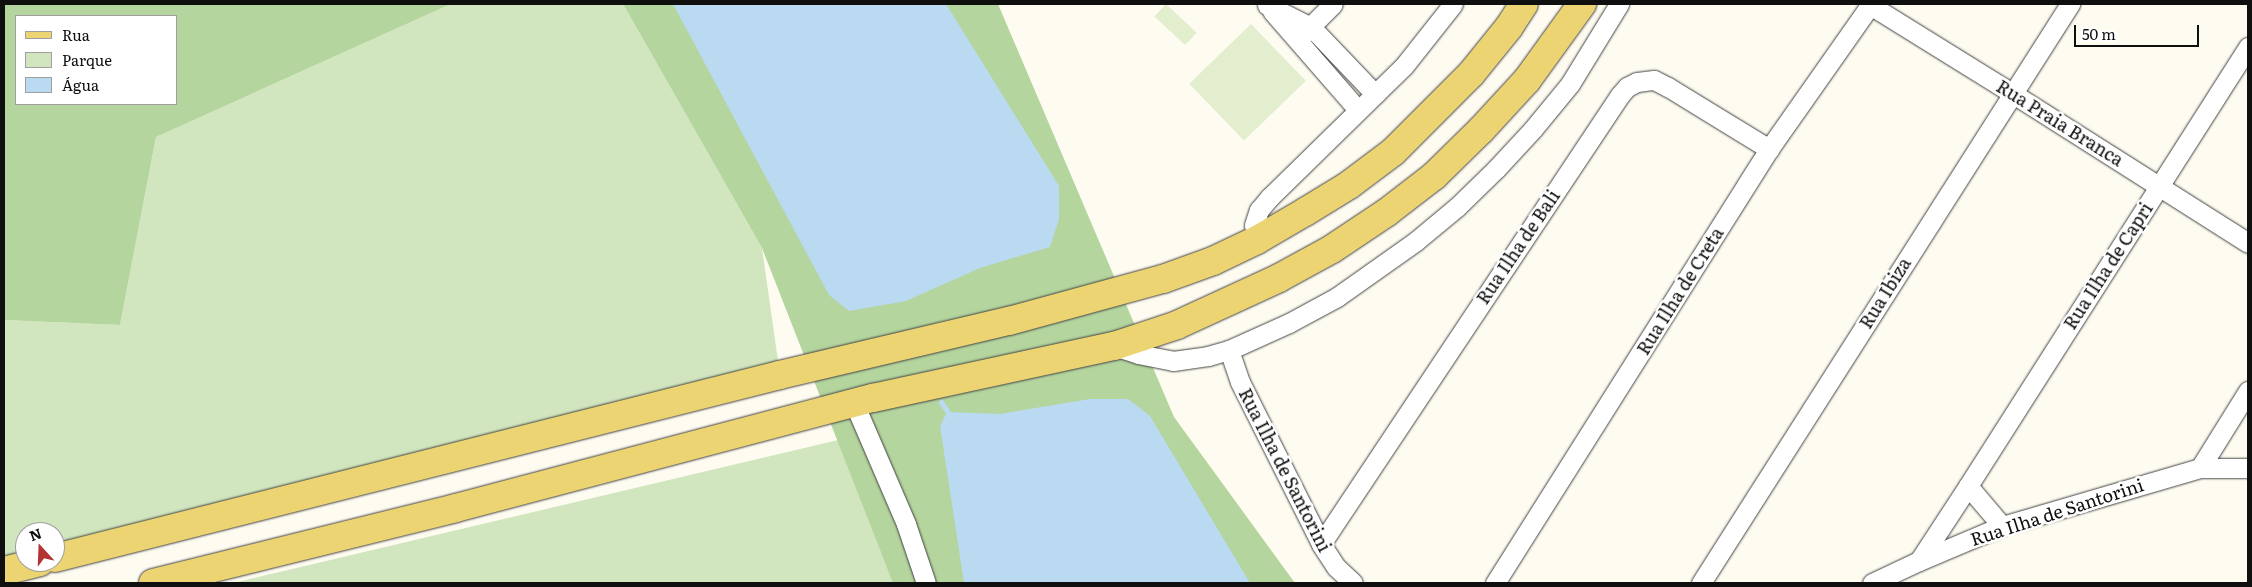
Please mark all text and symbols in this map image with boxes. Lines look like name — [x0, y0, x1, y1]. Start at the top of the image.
legend — [15, 15, 178, 105]
scale bar — [2077, 15, 2202, 47]
text: 50 m — [2082, 22, 2116, 45]
text: Rua — [62, 23, 90, 46]
text: Parque — [62, 48, 112, 71]
text: Água — [62, 73, 99, 96]
street label: Rua Praia Branca — [1992, 75, 2128, 171]
street label: Rua Ilha de Bali — [1472, 186, 1564, 308]
street label: Rua Ilha de Capri — [2059, 199, 2157, 333]
street label: Rua Ilha de Creta — [1632, 223, 1728, 359]
street label: Rua Ibiza — [1855, 253, 1915, 333]
street label: Rua Ilha de Santorini — [1234, 385, 1336, 555]
street label: Rua Ilha de Santorini — [1968, 474, 2146, 550]
north arrow — [15, 522, 65, 572]
text: N — [26, 522, 44, 545]

